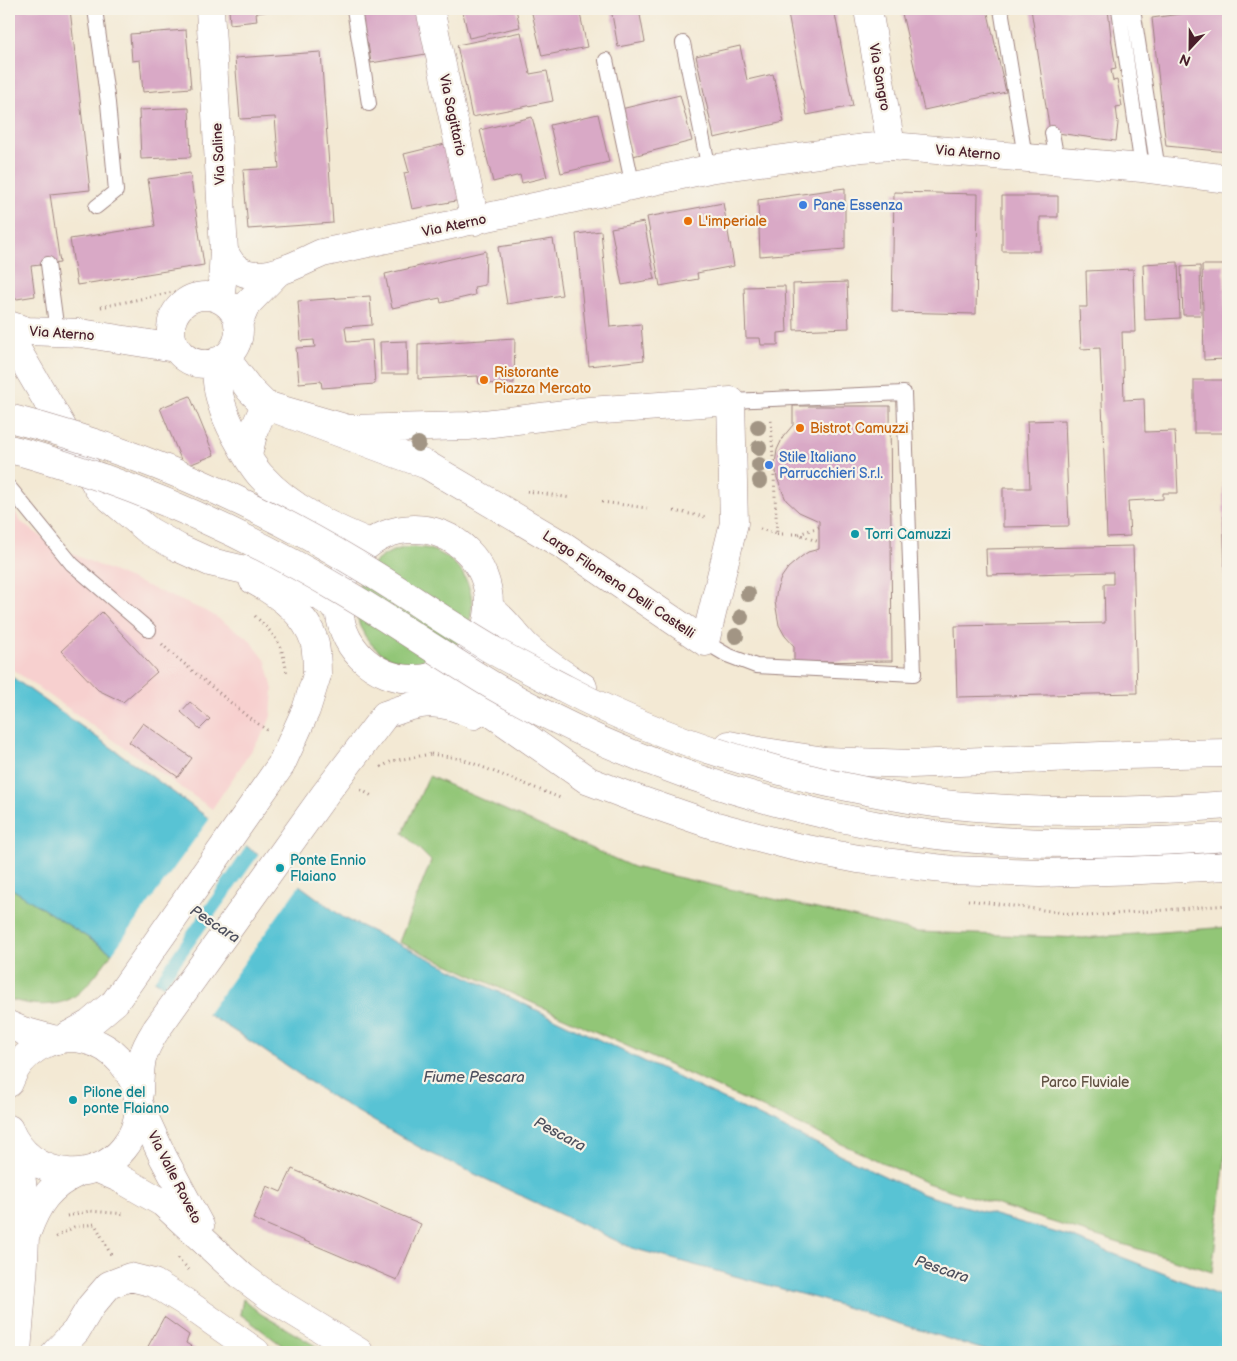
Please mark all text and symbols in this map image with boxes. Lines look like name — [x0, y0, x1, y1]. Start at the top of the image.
north arrow — [1164, 22, 1214, 72]
street label: Via Sangro — [865, 42, 894, 112]
text: N — [1177, 50, 1193, 69]
street label: Via Sagittario — [436, 73, 470, 158]
street label: Via Saline — [208, 122, 229, 186]
street label: Via Aterno — [935, 141, 1001, 164]
place label: Pane Essenza — [813, 197, 903, 214]
marker: Pane Essenza — [797, 199, 809, 211]
street label: Via Aterno — [420, 210, 488, 241]
place label: L'imperiale — [698, 213, 767, 230]
marker: L'imperiale — [682, 215, 694, 227]
street label: Via Aterno — [29, 323, 95, 344]
place label: Ristorante Piazza Mercato — [494, 364, 591, 397]
marker: Ristorante Piazza Mercato — [478, 374, 490, 386]
place label: Bistrot Camuzzi — [810, 420, 909, 437]
marker: Bistrot Camuzzi — [794, 422, 806, 434]
place label: Stile Italiano Parrucchieri S.r.l. — [779, 449, 883, 482]
marker: Stile Italiano Parrucchieri S.r.l. — [763, 459, 775, 471]
place label: Torri Camuzzi — [865, 526, 951, 543]
street label: Largo Filomena Delli Castelli — [539, 527, 698, 642]
marker: Torri Camuzzi — [849, 528, 861, 540]
place label: Ponte Ennio Flaiano — [290, 852, 366, 885]
marker: Ponte Ennio Flaiano — [274, 862, 286, 874]
water label: Pescara — [186, 901, 243, 948]
water label: Fiume Pescara — [423, 1068, 525, 1087]
park label: Parco Fluviale — [1041, 1074, 1129, 1091]
place label: Pilone del ponte Flaiano — [83, 1084, 169, 1117]
marker: Pilone del ponte Flaiano — [67, 1094, 79, 1106]
water label: Pescara — [531, 1113, 589, 1156]
street label: Via Valle Roveto — [144, 1128, 205, 1226]
water label: Pescara — [912, 1251, 971, 1288]

